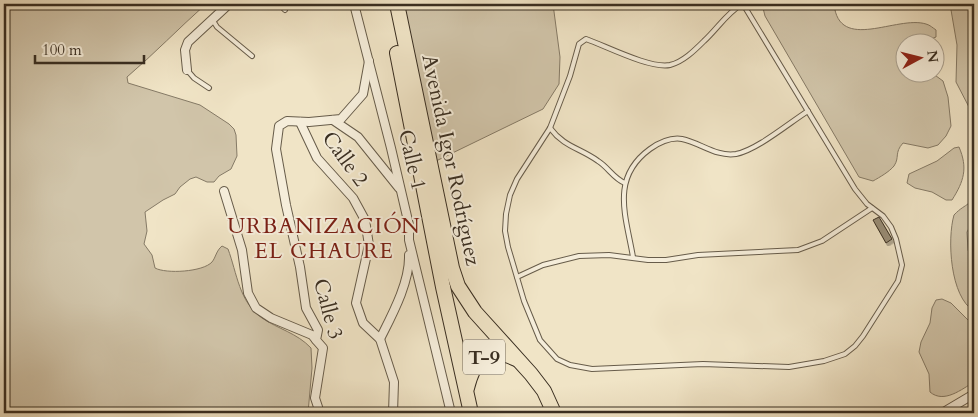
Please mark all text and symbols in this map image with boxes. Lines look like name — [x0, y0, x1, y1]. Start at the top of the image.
scale bar — [35, 32, 144, 64]
north arrow — [896, 32, 946, 82]
text: 100 m — [42, 40, 82, 60]
text: N — [922, 49, 943, 64]
street label: Avenida Igor Rodríguez — [414, 52, 488, 269]
street label: Calle 2 — [315, 125, 375, 193]
street label: Calle 1 — [391, 127, 433, 193]
district label: URBANIZACIÓN EL CHAURE — [227, 211, 421, 266]
street label: Calle 3 — [306, 275, 350, 343]
road number: T-9 — [463, 340, 505, 374]

